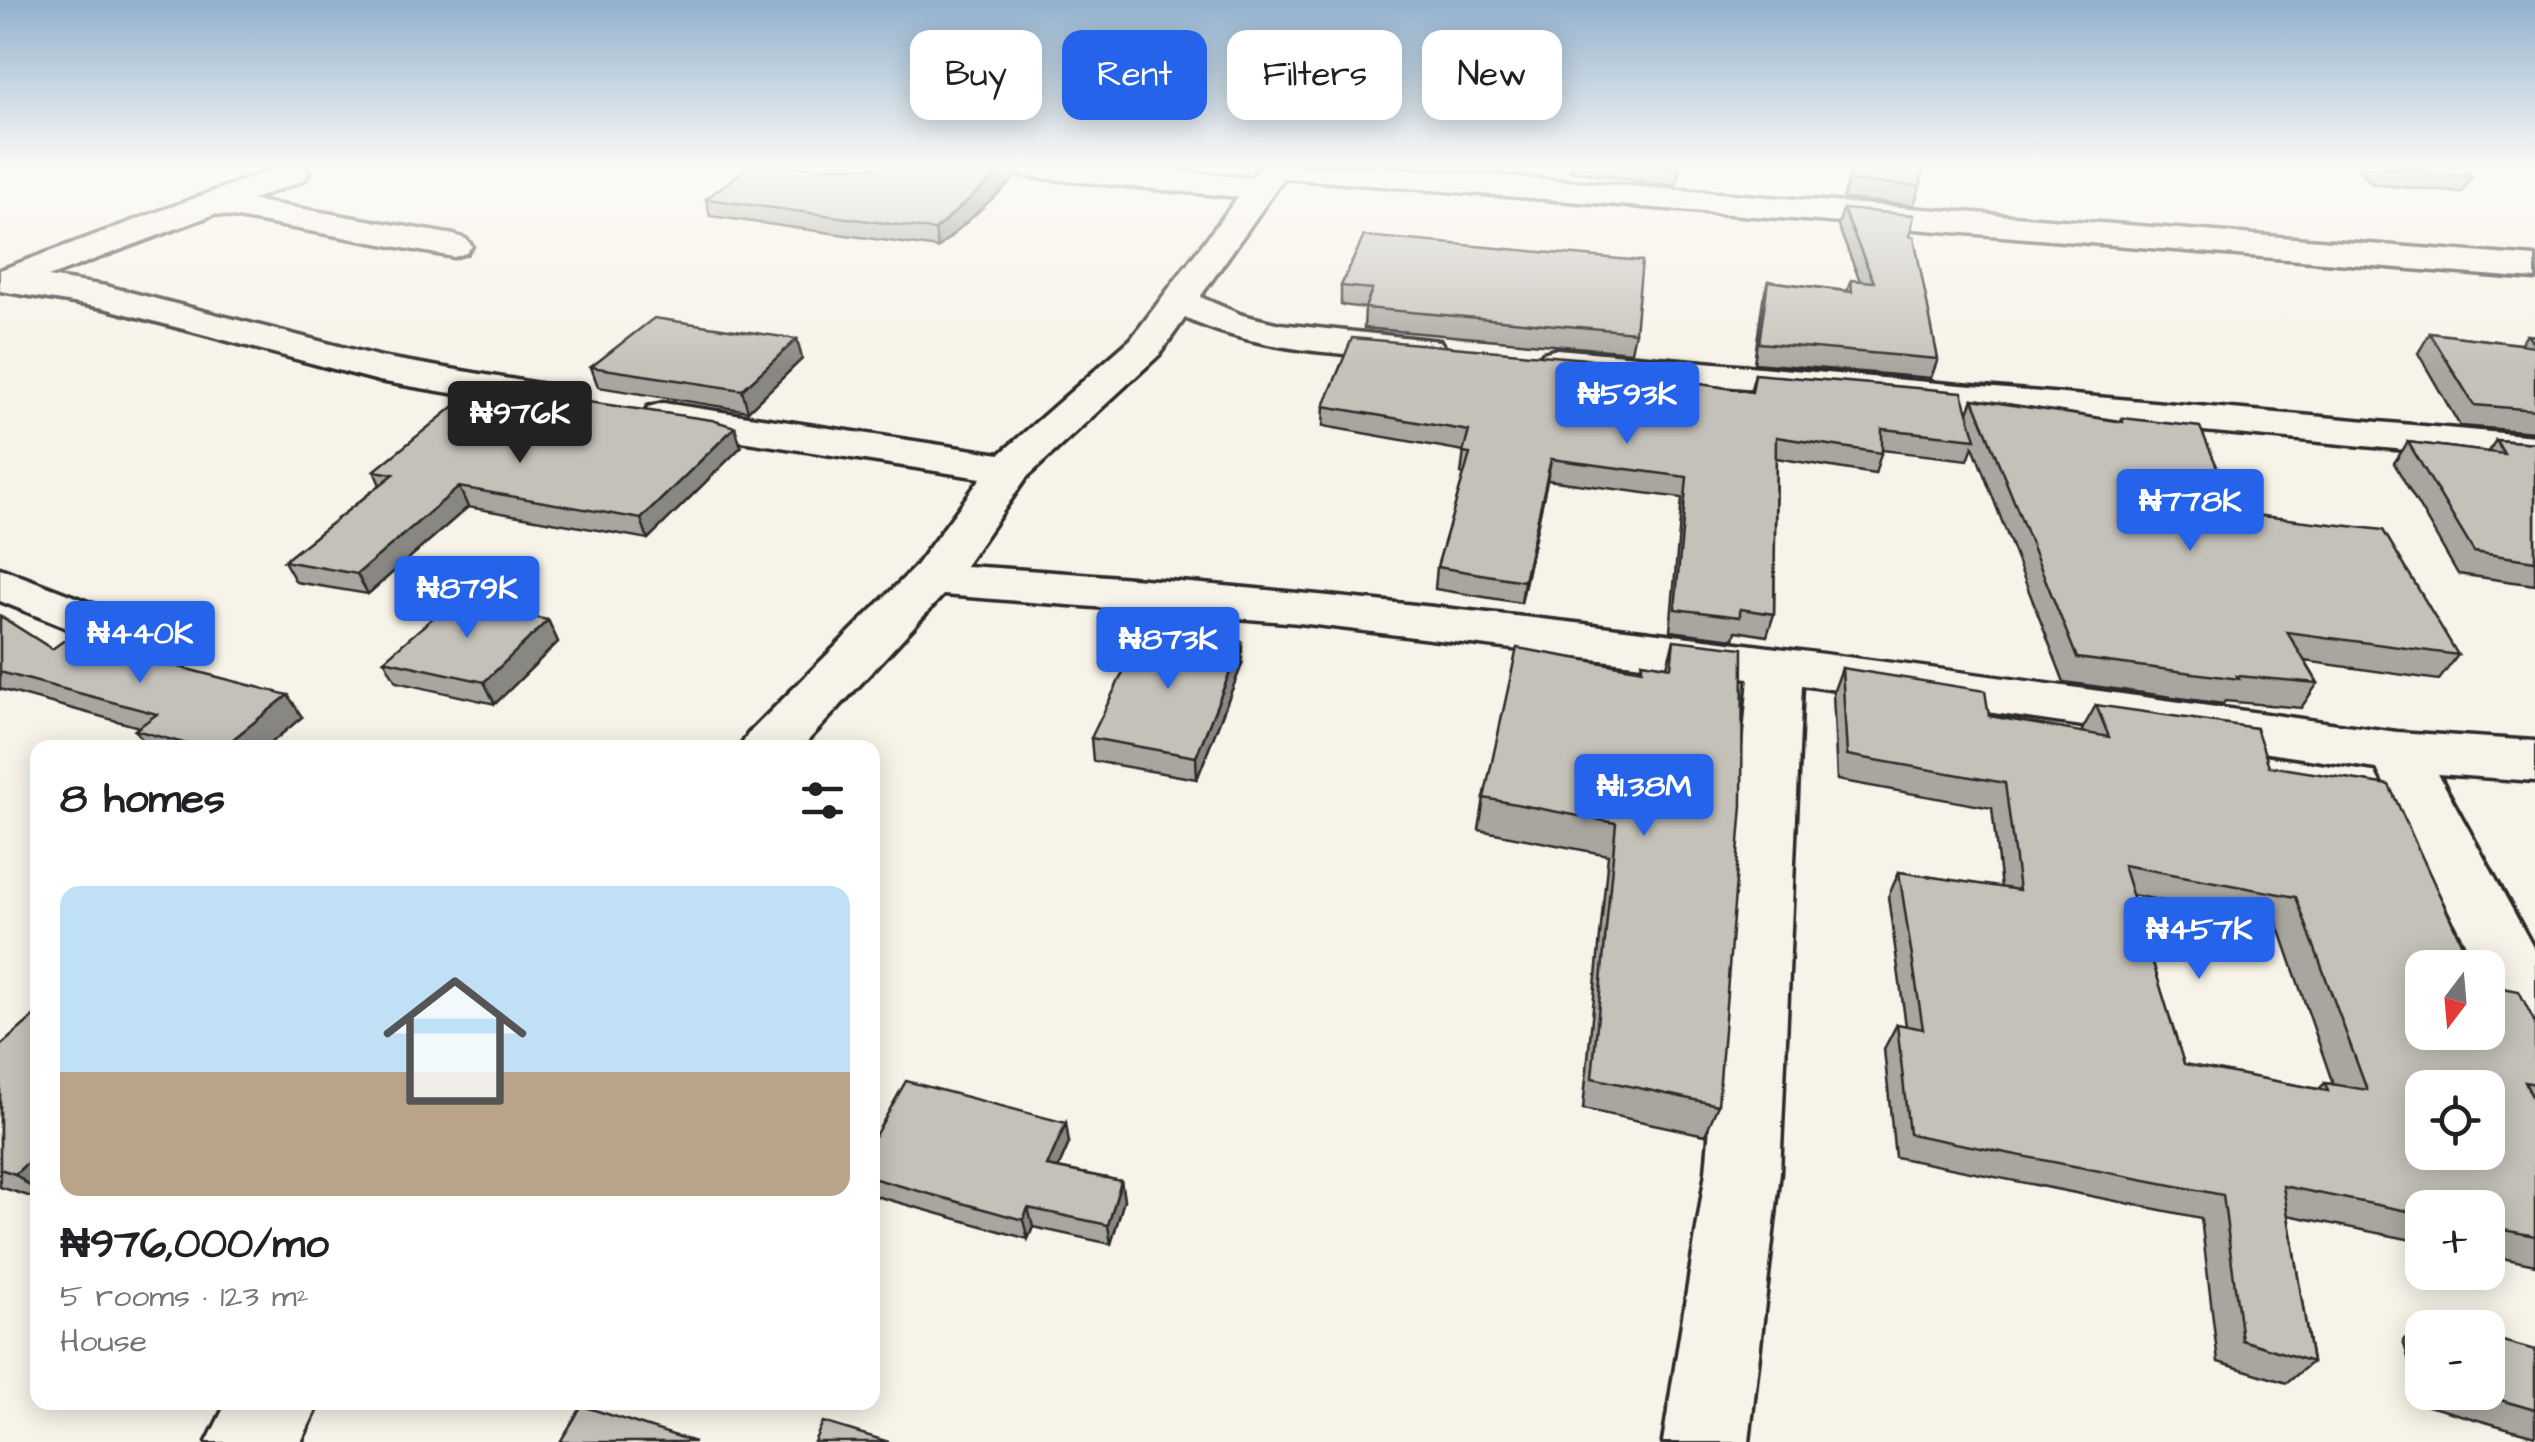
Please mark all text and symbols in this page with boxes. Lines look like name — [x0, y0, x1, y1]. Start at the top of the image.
chip: Buy — [910, 30, 1042, 120]
chip: Rent — [1062, 30, 1207, 120]
chip: Filters — [1227, 30, 1402, 120]
chip: New — [1422, 30, 1562, 120]
pin: ₦593K — [1557, 362, 1697, 447]
text: ₦593K — [1577, 372, 1677, 417]
pin: ₦976K — [450, 381, 590, 466]
text: ₦976K — [470, 391, 570, 436]
pin: ₦778K — [2120, 469, 2260, 554]
text: ₦778K — [2139, 479, 2241, 524]
pin: ₦879K — [397, 556, 537, 641]
text: ₦879K — [416, 566, 518, 611]
pin: ₦440K — [70, 601, 210, 686]
pin: ₦873K — [1098, 607, 1238, 692]
text: ₦440K — [87, 611, 193, 656]
text: ₦873K — [1118, 617, 1218, 662]
pin: ₦1.38M — [1563, 754, 1725, 839]
text: ₦1.38M — [1596, 764, 1692, 809]
text: 8 homes — [60, 771, 225, 829]
icon: filters — [795, 773, 850, 828]
pin: ₦457K — [2129, 897, 2269, 982]
text: ₦457K — [2146, 907, 2252, 952]
north arrow — [2405, 950, 2505, 1050]
map controls — [2405, 950, 2505, 1410]
icon: home — [365, 951, 545, 1131]
button: locate — [2405, 1070, 2505, 1170]
button: + — [2405, 1190, 2505, 1290]
text: ₦976,000/mo — [60, 1216, 329, 1274]
text: 5 rooms · 123 m² — [60, 1274, 309, 1319]
button: − — [2405, 1310, 2505, 1410]
text: House — [60, 1319, 147, 1364]

